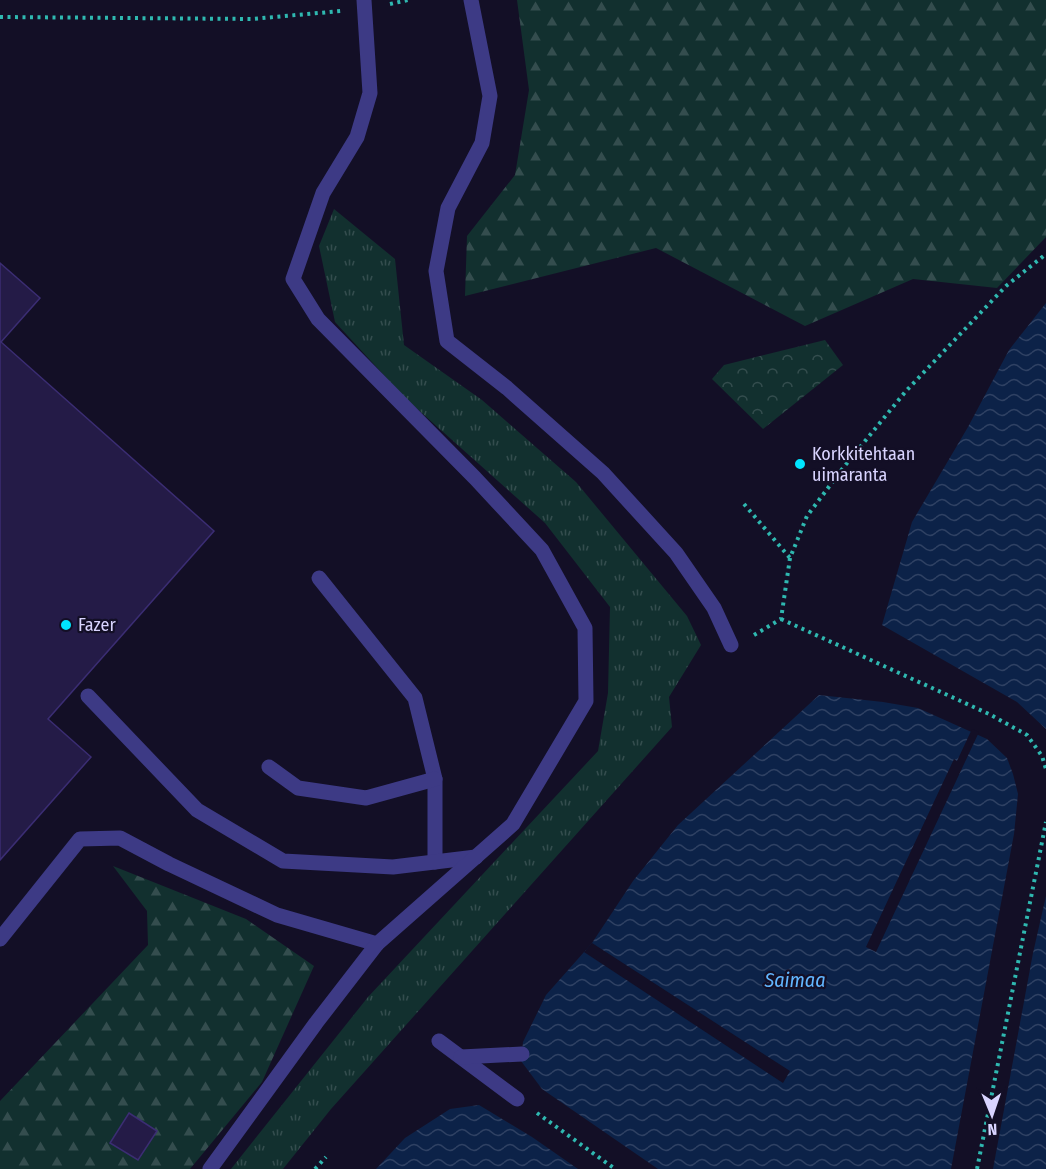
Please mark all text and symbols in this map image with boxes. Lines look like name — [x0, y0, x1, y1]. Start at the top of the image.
place label: Korkkitehtaan uimaranta — [812, 443, 915, 486]
marker: Korkkitehtaan uimaranta — [793, 457, 807, 471]
place label: Fazer — [78, 614, 116, 636]
marker: Fazer — [59, 618, 73, 632]
water label: Saimaa — [763, 968, 826, 992]
north arrow — [962, 1085, 1022, 1145]
text: N — [987, 1120, 998, 1139]

